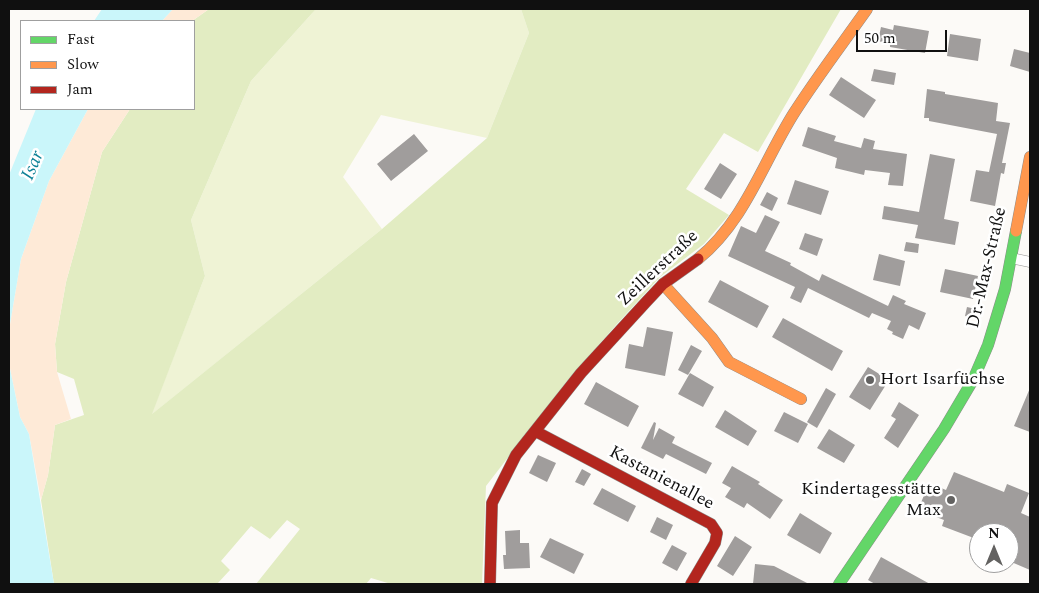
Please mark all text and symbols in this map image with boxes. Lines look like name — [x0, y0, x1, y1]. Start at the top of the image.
legend — [20, 20, 195, 110]
scale bar — [859, 20, 950, 52]
text: 50 m — [864, 27, 896, 50]
text: Fast — [67, 28, 95, 51]
text: Slow — [67, 53, 99, 76]
text: Jam — [67, 78, 93, 101]
water label: Isar — [18, 148, 50, 184]
street label: Dr.-Max-Straße — [964, 205, 1012, 331]
street label: Zeillerstraße — [614, 226, 704, 312]
place label: Hort Isarfüchse — [880, 369, 1005, 391]
marker: Hort Isarfüchse — [864, 374, 876, 386]
street label: Kastanienallee — [605, 442, 717, 516]
place label: Kindertagesstätte Max — [801, 479, 941, 522]
marker: Kindertagesstätte Max — [945, 494, 957, 506]
north arrow — [969, 523, 1019, 573]
text: N — [988, 523, 1000, 544]

